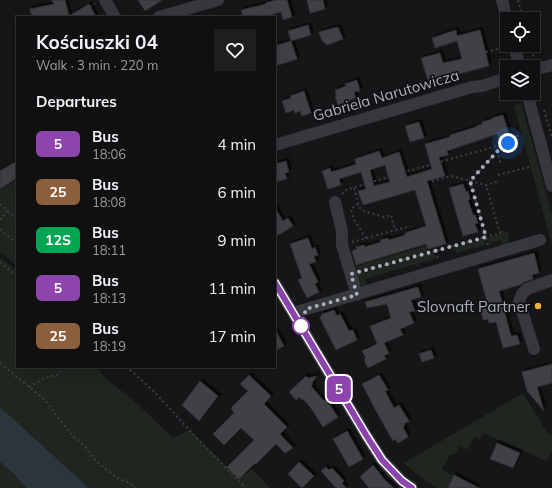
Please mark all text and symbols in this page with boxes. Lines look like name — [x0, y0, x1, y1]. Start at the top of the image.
map controls — [500, 12, 540, 100]
button: locate — [500, 12, 540, 52]
button: heart — [214, 29, 256, 71]
text: Kościuszki 04 — [36, 30, 158, 54]
text: Walk · 3 min · 220 m — [36, 57, 158, 73]
button: layers — [500, 60, 540, 100]
street label: Gabriela Narutowicza — [311, 65, 461, 125]
text: Departures — [36, 92, 117, 111]
text: Bus — [92, 127, 119, 146]
your location — [498, 133, 518, 153]
text: 5 — [54, 135, 62, 153]
text: 4 min — [218, 135, 256, 154]
text: 18:06 — [92, 146, 126, 162]
text: Bus — [92, 175, 119, 194]
text: 25 — [50, 183, 66, 201]
text: 6 min — [218, 183, 256, 202]
text: 18:08 — [92, 194, 126, 210]
text: Bus — [92, 223, 119, 242]
text: 12S — [45, 231, 71, 249]
text: 9 min — [218, 231, 256, 250]
text: 18:11 — [92, 242, 126, 258]
text: Bus — [92, 271, 119, 290]
text: 5 — [54, 279, 62, 297]
text: 11 min — [209, 279, 256, 298]
text: 18:13 — [92, 290, 126, 306]
place label: Slovnaft Partner — [417, 297, 531, 316]
marker: Slovnaft Partner — [533, 301, 543, 311]
unlabelled marker — [292, 317, 310, 335]
text: Bus — [92, 319, 119, 338]
text: 25 — [50, 327, 66, 345]
text: 17 min — [209, 327, 256, 346]
text: 18:19 — [92, 338, 126, 354]
line badge: 5 — [326, 376, 352, 402]
text: 5 — [335, 380, 343, 398]

